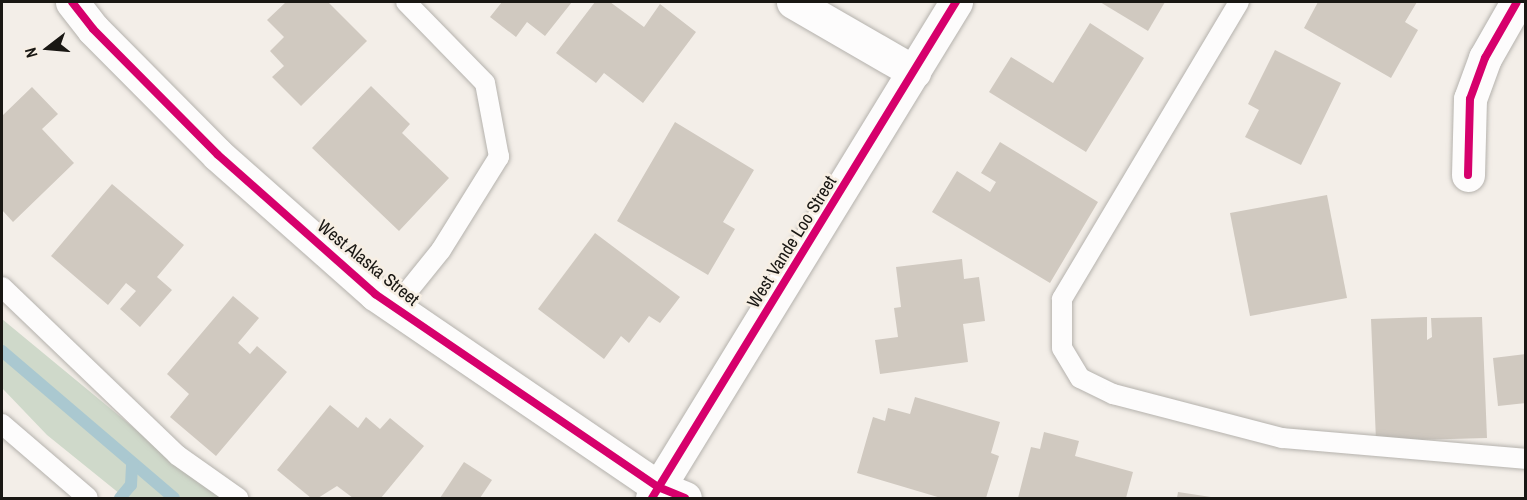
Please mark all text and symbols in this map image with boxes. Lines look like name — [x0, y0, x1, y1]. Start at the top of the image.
north arrow — [18, 18, 78, 78]
text: N — [19, 45, 43, 61]
street label: West Vande Loo Street — [743, 172, 841, 312]
street label: West Alaska Street — [313, 215, 423, 311]

